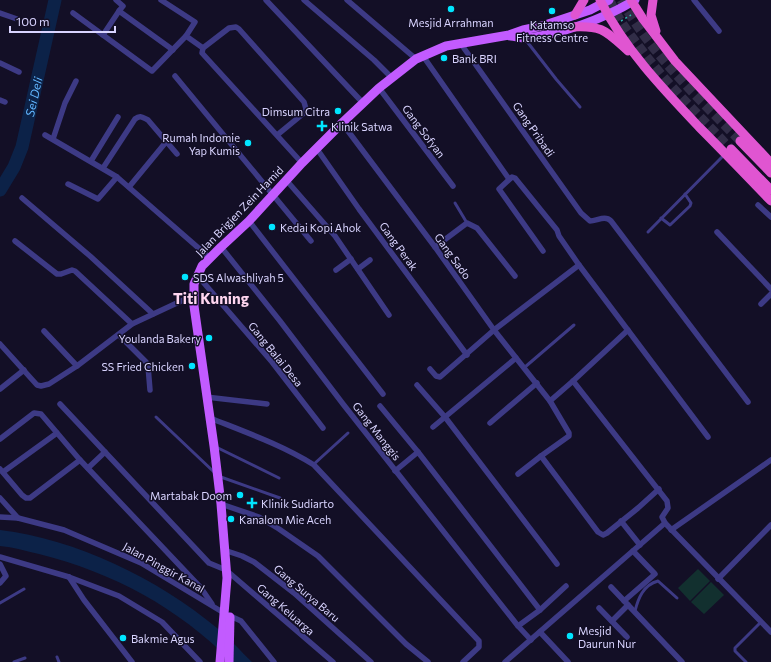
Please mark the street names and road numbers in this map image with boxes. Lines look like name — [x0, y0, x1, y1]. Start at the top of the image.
street label: Gang Pribadi — [510, 99, 558, 159]
street label: Gang Sofyan — [400, 102, 448, 160]
street label: Jalan Brigjen Zein Hamid — [192, 163, 286, 260]
street label: Gang Perak — [377, 219, 421, 273]
street label: Gang Sado — [432, 231, 474, 282]
street label: Gang Balai Desa — [246, 319, 306, 389]
street label: Gang Manggis — [350, 399, 404, 463]
street label: Jalan Pinggir Kanal — [120, 539, 207, 596]
street label: Gang Surya Baru — [271, 562, 343, 624]
street label: Gang Keluarga — [255, 581, 317, 637]

